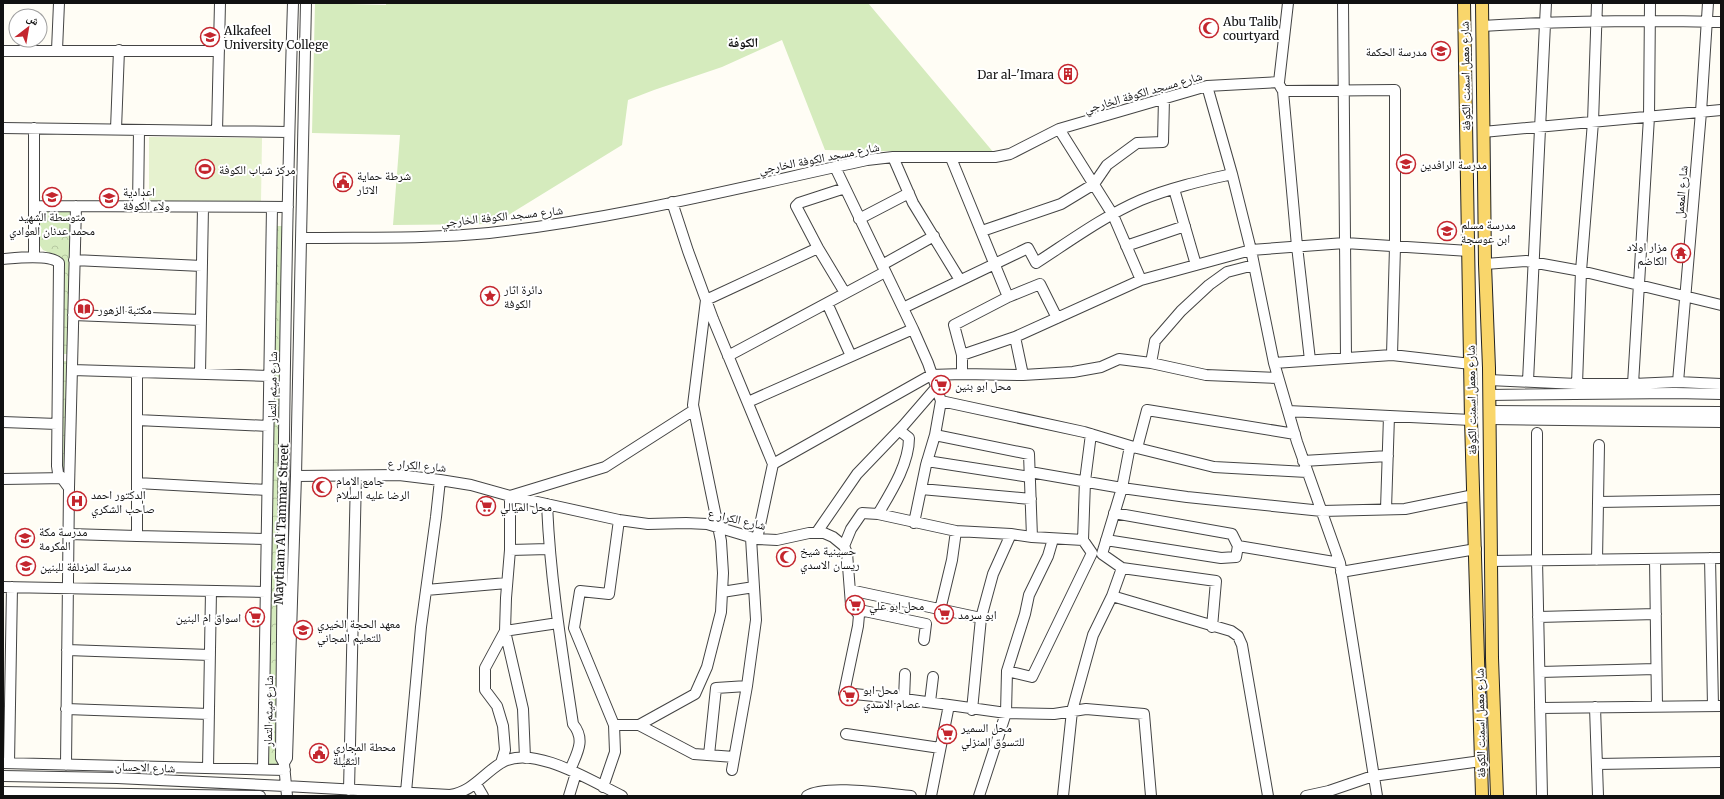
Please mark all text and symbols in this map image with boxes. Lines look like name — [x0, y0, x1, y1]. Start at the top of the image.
north arrow — [8, 8, 48, 48]
text: ش — [24, 10, 42, 29]
place label: Abu Talib courtyard — [1222, 14, 1279, 43]
mosque icon: Abu Talib courtyard — [1198, 17, 1220, 39]
street label: شارع معمل اسمنت الكوفة — [1457, 21, 1474, 131]
place label: Alkafeel University College — [223, 23, 328, 52]
school or university icon: Alkafeel University College — [199, 26, 221, 48]
district label: الكوفة — [728, 34, 758, 51]
school or university icon: مدرسة الحكمة — [1430, 40, 1452, 62]
place label: مدرسة الحكمة — [1366, 44, 1427, 59]
building icon: Dar al-'Imara — [1057, 63, 1079, 85]
place label: Dar al-'Imara — [977, 67, 1055, 82]
street label: شارع مسجد الكوفة الخارجي — [1082, 68, 1205, 119]
street label: شارع مسجد الكوفة الخارجي — [757, 139, 881, 180]
school or university icon: مدرسة الرافدين — [1395, 153, 1417, 175]
place label: مدرسة الرافدين — [1420, 157, 1487, 172]
sports icon: مركز شباب الكوفة — [194, 158, 216, 180]
place label: مركز شباب الكوفة — [219, 162, 296, 177]
street label: شارع المعمل — [1671, 165, 1692, 219]
place label: شرطة حماية الاثار — [356, 168, 411, 197]
public building icon: شرطة حماية الاثار — [332, 171, 354, 193]
place label: اعدادية ولاء الكوفة — [123, 184, 170, 213]
school or university icon: متوسطة الشهيد محمد عدنان العوادي — [41, 186, 63, 208]
school or university icon: اعدادية ولاء الكوفة — [98, 187, 120, 209]
street label: شارع مسجد الكوفة الخارجي — [440, 202, 564, 233]
place label: متوسطة الشهيد محمد عدنان العوادي — [9, 209, 95, 241]
place label: مدرسة مسلم ابن عوسجة — [1461, 217, 1516, 246]
school or university icon: مدرسة مسلم ابن عوسجة — [1436, 220, 1458, 242]
place label: مزار اولاد الكاضم — [1627, 239, 1667, 269]
temple icon: مزار اولاد الكاضم — [1670, 242, 1692, 264]
place label: دائرة اثار الكوفة — [503, 282, 542, 311]
place icon: دائرة اثار الكوفة — [479, 285, 501, 307]
library icon: مكتبة الزهور — [73, 298, 95, 320]
place label: مكتبة الزهور — [97, 302, 152, 317]
street label: شارع معمل اسمنت الكوفة — [1463, 345, 1480, 455]
street label: شارع ميثم التمار — [264, 351, 281, 424]
supermarket icon: محل ابو بنين — [930, 374, 952, 396]
place label: محل ابو بنين — [955, 378, 1011, 393]
street label: Maytham Al Tammar Street — [271, 443, 291, 605]
street label: شارع الكرار ع — [387, 455, 447, 476]
place label: جامع الامام الرضا عليه السلام — [336, 473, 410, 503]
mosque icon: جامع الامام الرضا عليه السلام — [311, 476, 333, 498]
place label: الدكتور احمد صاحب الشكري — [91, 487, 155, 519]
hospital icon: الدكتور احمد صاحب الشكري — [66, 490, 88, 512]
supermarket icon: محل الميالي — [475, 495, 497, 517]
place label: محل الميالي — [500, 499, 552, 517]
street label: شارع الكرار ع — [706, 505, 768, 534]
place label: مدرسة مكة المكرمة — [39, 524, 87, 553]
school or university icon: مدرسة مكة المكرمة — [14, 527, 36, 549]
place label: حسينية شيخ ريسان الاسدي — [800, 543, 860, 575]
mosque icon: حسينية شيخ ريسان الاسدي — [775, 546, 797, 568]
school or university icon: مدرسة المزدلفة للبنين — [15, 555, 37, 577]
place label: مدرسة المزدلفة للبنين — [40, 559, 131, 574]
supermarket icon: محل ابو علي — [844, 594, 866, 616]
place label: محل ابو علي — [869, 598, 924, 616]
supermarket icon: ابو سرمد — [933, 603, 955, 625]
supermarket icon: اسواق ام البنين — [244, 606, 266, 628]
place label: ابو سرمد — [958, 607, 997, 622]
place label: اسواق ام البنين — [176, 610, 241, 626]
place label: معهد الحجة الخيري للتعليم المجاني — [317, 616, 400, 648]
school or university icon: معهد الحجة الخيري للتعليم المجاني — [292, 619, 314, 641]
street label: شارع معمل اسمنت الكوفة — [1472, 668, 1489, 778]
street label: شارع ميثم التمار — [260, 675, 277, 748]
place label: محل ابو عصام الاسدي — [863, 682, 920, 714]
supermarket icon: محل ابو عصام الاسدي — [838, 685, 860, 707]
place label: محل السمير للتسوق المنزلي — [960, 720, 1024, 752]
supermarket icon: محل السمير للتسوق المنزلي — [936, 723, 958, 745]
place label: محطة المجاري الثقيلة — [333, 739, 396, 768]
public building icon: محطة المجاري الثقيلة — [308, 742, 330, 764]
street label: شارع الاحسان — [115, 758, 176, 777]

